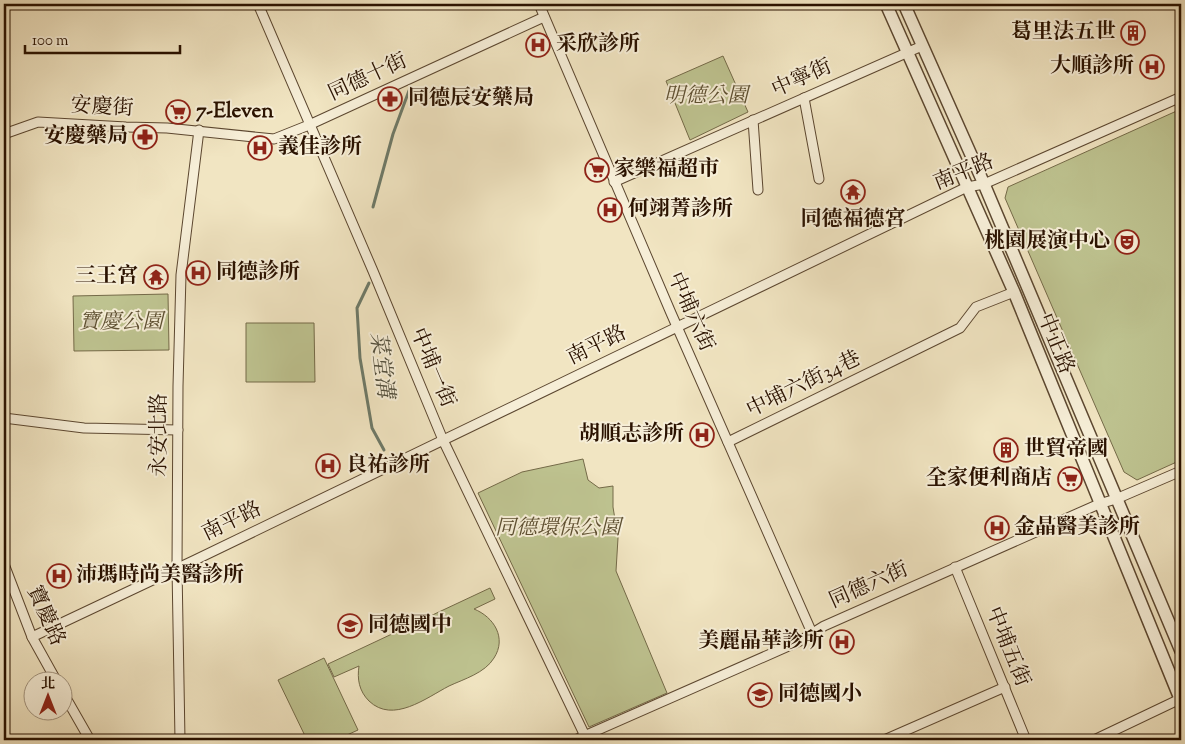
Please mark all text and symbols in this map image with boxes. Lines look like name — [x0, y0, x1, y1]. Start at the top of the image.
place label: 葛里法五世 — [1011, 18, 1116, 48]
building icon: 葛里法五世 — [1120, 20, 1146, 46]
scale bar — [25, 22, 180, 54]
place label: 采欣診所 — [556, 30, 640, 60]
text: 100 m — [32, 31, 69, 52]
hospital icon: 采欣診所 — [525, 32, 551, 58]
street label: 同德十街 — [324, 47, 412, 109]
street label: 中寧街 — [767, 52, 837, 106]
place label: 大順診所 — [1050, 52, 1134, 82]
hospital icon: 大順診所 — [1139, 54, 1165, 80]
park label: 明德公園 — [664, 82, 751, 112]
place label: 同德辰安藥局 — [408, 84, 534, 114]
pharmacy icon: 同德辰安藥局 — [377, 86, 403, 112]
street label: 安慶街 — [70, 91, 134, 125]
place label: 7-Eleven — [196, 97, 274, 127]
supermarket icon: 7-Eleven — [165, 99, 191, 125]
place label: 安慶藥局 — [44, 122, 128, 152]
pharmacy icon: 安慶藥局 — [132, 124, 158, 150]
place label: 義佳診所 — [278, 133, 362, 163]
hospital icon: 義佳診所 — [247, 135, 273, 161]
street label: 南平路 — [929, 147, 999, 199]
place label: 家樂福超市 — [614, 155, 719, 185]
supermarket icon: 家樂福超市 — [584, 157, 610, 183]
temple icon: 同德福德宮 — [840, 179, 866, 205]
place label: 何翊菁診所 — [628, 195, 733, 225]
hospital icon: 何翊菁診所 — [597, 197, 623, 223]
place label: 同德福德宮 — [801, 205, 906, 235]
place label: 桃園展演中心 — [984, 227, 1110, 257]
theatre icon: 桃園展演中心 — [1114, 229, 1140, 255]
place label: 同德診所 — [216, 258, 300, 288]
hospital icon: 同德診所 — [185, 260, 211, 286]
place label: 三王宮 — [75, 262, 138, 292]
temple icon: 三王宮 — [143, 264, 169, 290]
street label: 中埔六街 — [659, 268, 721, 356]
park label: 寶慶公園 — [79, 308, 166, 338]
street label: 中正路 — [1029, 309, 1081, 379]
street label: 南平路 — [562, 319, 632, 373]
street label: 中埔一街 — [402, 323, 462, 413]
water label: 菜堂溝 — [360, 330, 400, 403]
street label: 中埔六街34巷 — [742, 344, 866, 426]
street label: 永安北路 — [145, 393, 175, 477]
place label: 胡順志診所 — [579, 420, 684, 450]
hospital icon: 胡順志診所 — [689, 422, 715, 448]
place label: 世貿帝國 — [1024, 435, 1108, 465]
building icon: 世貿帝國 — [993, 437, 1019, 463]
place label: 良祐診所 — [346, 451, 430, 481]
hospital icon: 良祐診所 — [315, 453, 341, 479]
place label: 全家便利商店 — [926, 464, 1052, 494]
supermarket icon: 全家便利商店 — [1057, 466, 1083, 492]
street label: 南平路 — [197, 495, 267, 549]
place label: 金晶醫美診所 — [1014, 513, 1140, 543]
park label: 同德環保公園 — [495, 514, 624, 544]
hospital icon: 金晶醫美診所 — [984, 515, 1010, 541]
street label: 同德六街 — [825, 555, 913, 617]
place label: 沛瑪時尚美醫診所 — [76, 561, 244, 591]
hospital icon: 沛瑪時尚美醫診所 — [46, 563, 72, 589]
street label: 寶慶路 — [18, 581, 72, 651]
street label: 中埔五街 — [977, 602, 1037, 692]
place label: 同德國中 — [368, 611, 452, 641]
school or university icon: 同德國中 — [337, 613, 363, 639]
place label: 美麗晶華診所 — [698, 627, 824, 657]
hospital icon: 美麗晶華診所 — [829, 629, 855, 655]
north arrow — [22, 672, 72, 722]
text: 北 — [41, 675, 55, 695]
place label: 同德國小 — [778, 680, 862, 710]
school or university icon: 同德國小 — [747, 682, 773, 708]

